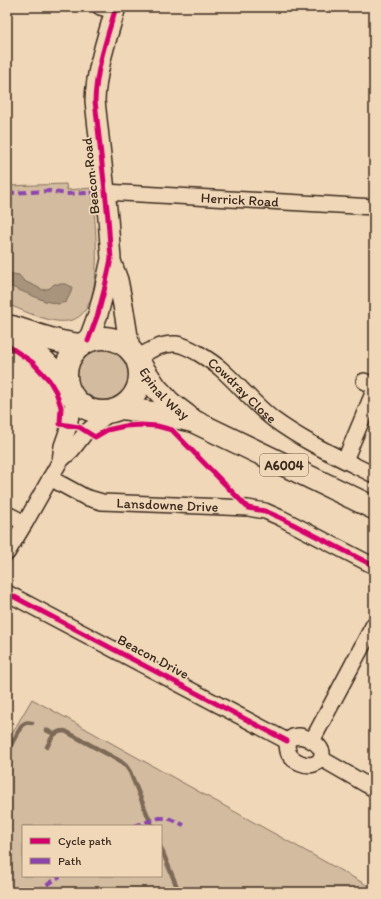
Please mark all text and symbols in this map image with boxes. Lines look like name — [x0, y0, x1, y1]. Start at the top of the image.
street label: Beacon Road — [78, 136, 103, 215]
street label: Herrick Road — [200, 189, 280, 210]
street label: Cowdray Close — [205, 353, 280, 427]
street label: Epinal Way — [136, 364, 193, 424]
road number: A6004 — [260, 454, 308, 476]
street label: Lansdowne Drive — [116, 494, 219, 515]
street label: Beacon Drive — [114, 631, 192, 683]
legend — [22, 825, 162, 877]
text: Cycle path — [58, 834, 112, 848]
text: Path — [58, 854, 81, 868]

